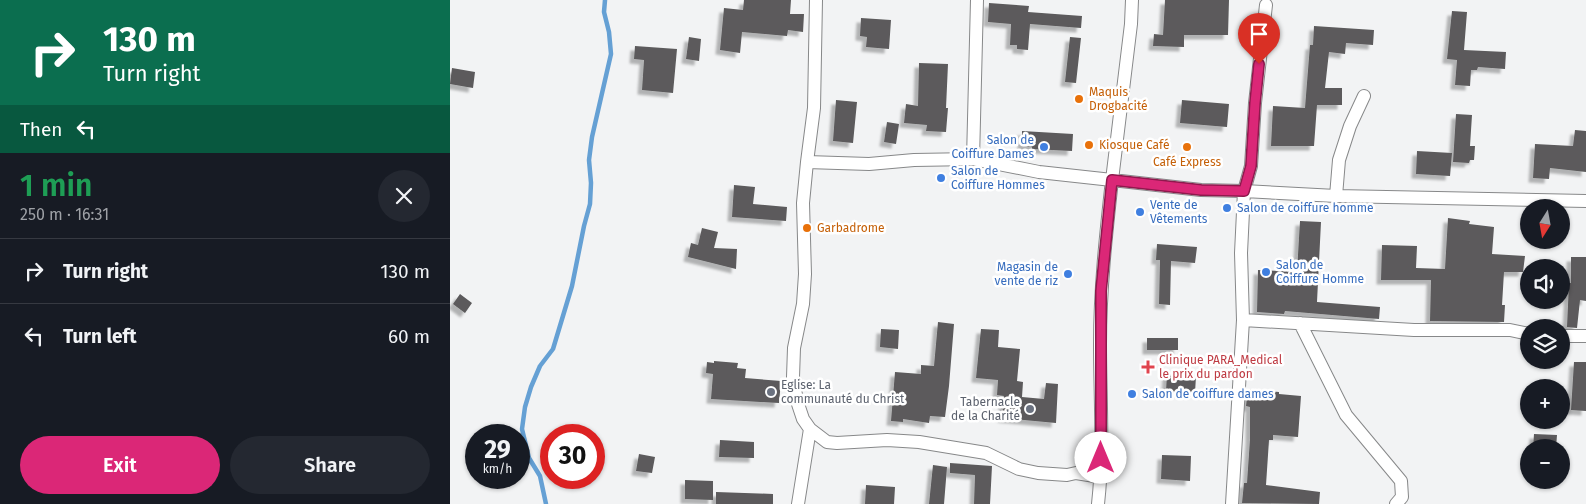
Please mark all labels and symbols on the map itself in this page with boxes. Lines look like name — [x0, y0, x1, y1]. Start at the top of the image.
pin — [1238, 13, 1280, 64]
place label: Maquis Drogbacité — [1089, 85, 1148, 113]
marker: Maquis Drogbacité — [1073, 93, 1085, 105]
place label: Salon de Coiffure Dames — [952, 133, 1034, 161]
place label: Kiosque Café — [1099, 138, 1170, 152]
marker: Kiosque Café — [1083, 139, 1095, 151]
marker: Salon de Coiffure Dames — [1038, 141, 1050, 153]
marker: Café Express — [1181, 141, 1193, 153]
place label: Café Express — [1153, 155, 1221, 169]
place label: Salon de Coiffure Hommes — [951, 164, 1045, 192]
marker: Salon de Coiffure Hommes — [935, 172, 947, 184]
place label: Vente de Vêtements — [1150, 198, 1208, 226]
north arrow — [1520, 199, 1570, 249]
place label: Salon de coiffure homme — [1237, 201, 1374, 215]
marker: Salon de coiffure homme — [1221, 202, 1233, 214]
marker: Vente de Vêtements — [1134, 206, 1146, 218]
place label: Garbadrome — [817, 221, 885, 235]
marker: Garbadrome — [801, 222, 813, 234]
place label: Salon de Coiffure Homme — [1276, 258, 1364, 286]
place label: Magasin de vente de riz — [995, 260, 1058, 288]
marker: Salon de Coiffure Homme — [1260, 266, 1272, 278]
marker: Magasin de vente de riz — [1062, 268, 1074, 280]
place label: Clinique PARA_Medical le prix du pardon — [1159, 353, 1283, 381]
marker: Clinique PARA_Medical le prix du pardon — [1141, 360, 1155, 374]
place label: Eglise: La communauté du Christ — [781, 378, 905, 406]
marker: Eglise: La communauté du Christ — [765, 386, 777, 398]
place label: Salon de coiffure dames — [1142, 387, 1274, 401]
marker: Salon de coiffure dames — [1126, 388, 1138, 400]
place label: Tabernacle de la Charité — [951, 395, 1020, 423]
marker: Tabernacle de la Charité — [1024, 403, 1036, 415]
speed limit sign: 30 — [540, 424, 605, 489]
position arrow — [1074, 431, 1126, 483]

